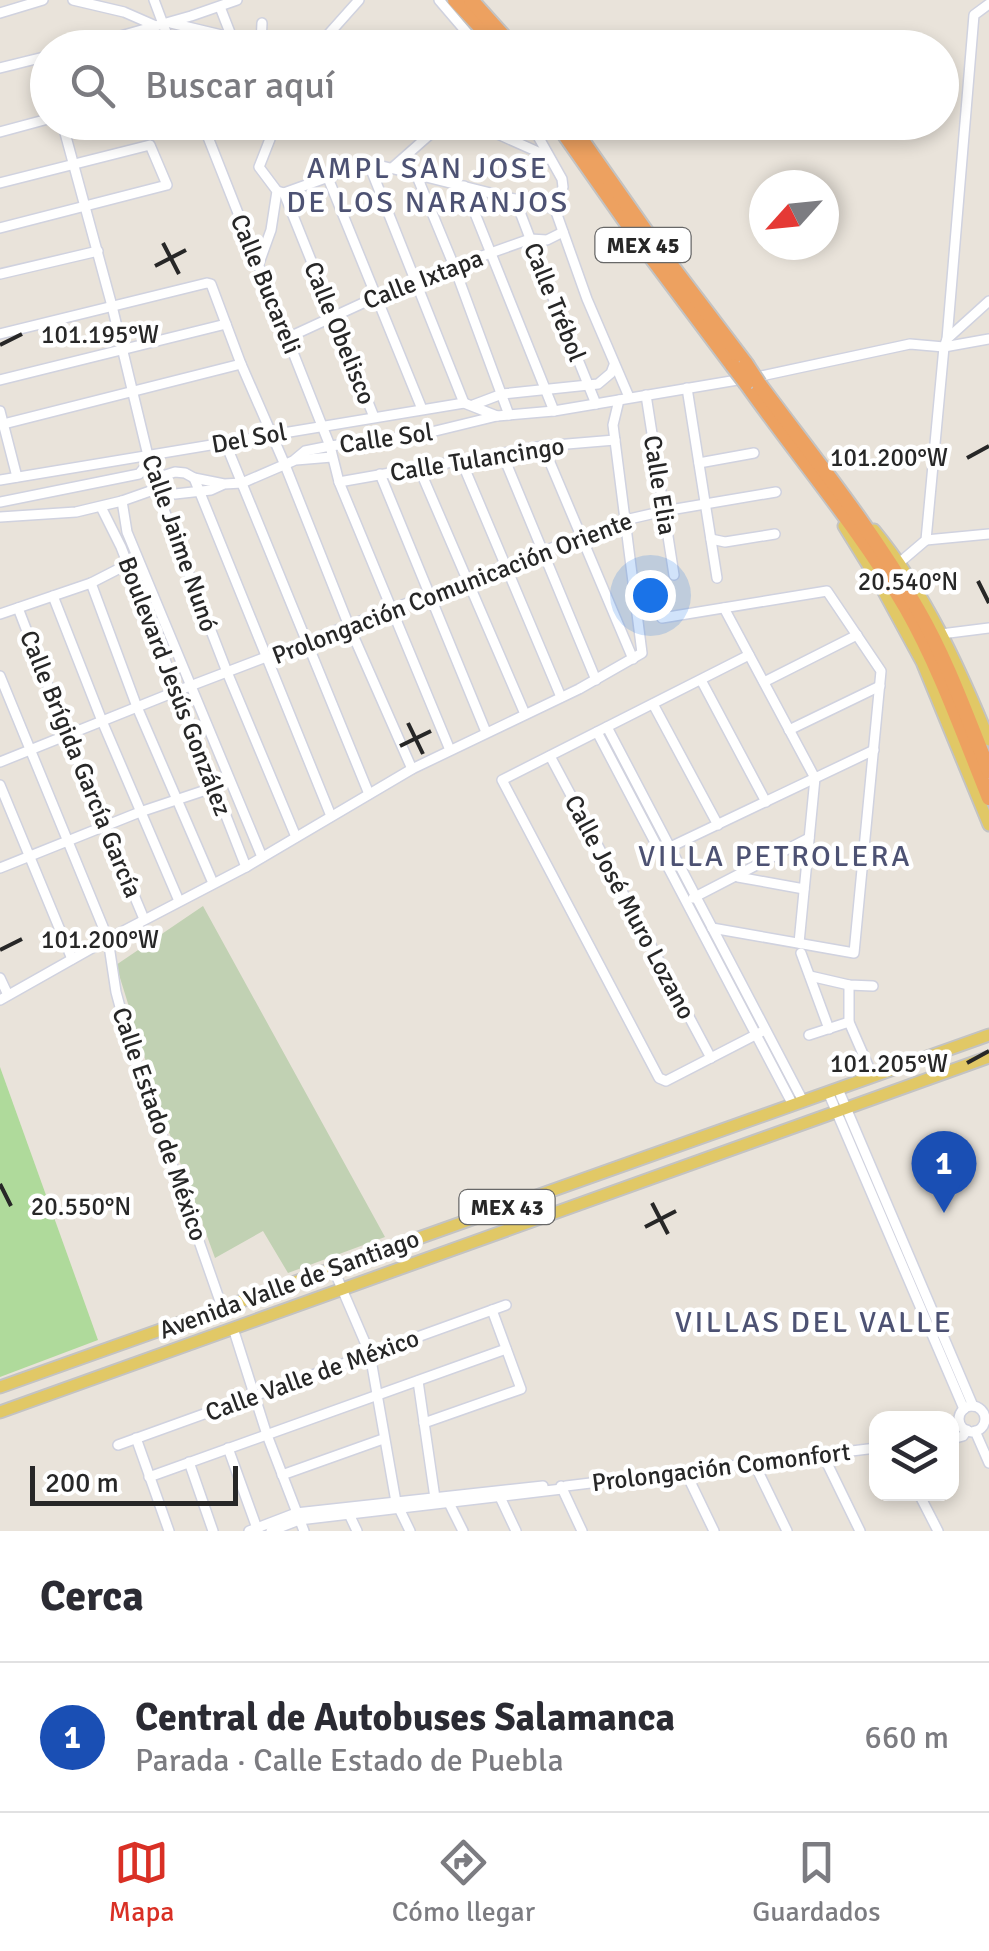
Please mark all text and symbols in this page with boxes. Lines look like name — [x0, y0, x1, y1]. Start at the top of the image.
search box — [30, 30, 959, 140]
icon: search — [65, 58, 120, 113]
text: Buscar aquí — [145, 62, 335, 109]
district label: AMPL SAN JOSE DE LOS NARANJOS — [286, 150, 570, 221]
north arrow — [749, 170, 839, 260]
street label: Calle Bucareli — [224, 209, 308, 359]
road number: MEX 45 — [596, 228, 690, 262]
street label: Calle Trébol — [517, 238, 593, 366]
street label: Calle Ixtapa — [359, 242, 487, 316]
street label: Calle Obelisco — [297, 257, 383, 409]
text: 101.195°W — [41, 319, 159, 350]
street label: Del Sol — [209, 416, 289, 460]
street label: Calle Sol — [337, 416, 435, 460]
street label: Calle Tulancingo — [388, 430, 566, 488]
street label: Calle Elia — [637, 433, 683, 537]
text: 101.200°W — [830, 442, 948, 473]
street label: Calle Jaime Nunó — [135, 450, 225, 636]
street label: Prolongación Comunicación Oriente — [268, 505, 636, 671]
street label: Boulevard Jesús González — [111, 552, 239, 820]
text: 20.540°N — [858, 566, 958, 597]
your location — [625, 570, 676, 621]
street label: Calle Brígida García García — [13, 626, 149, 902]
street label: Calle José Muro Lozano — [558, 790, 702, 1024]
district label: VILLA PETROLERA — [638, 838, 912, 875]
text: 101.200°W — [41, 924, 159, 955]
street label: Calle Estado de México — [105, 1003, 215, 1245]
text: 101.205°W — [830, 1048, 948, 1079]
pin: 1 — [912, 1130, 976, 1213]
road number: MEX 43 — [460, 1190, 554, 1224]
text: 20.550°N — [31, 1191, 131, 1222]
street label: Avenida Valle de Santiago — [155, 1222, 423, 1346]
district label: VILLAS DEL VALLE — [675, 1304, 953, 1341]
street label: Calle Valle de México — [201, 1322, 423, 1428]
map controls — [869, 1411, 959, 1501]
button: layers — [869, 1411, 959, 1501]
street label: Prolongación Comonfort — [590, 1436, 852, 1498]
scale bar — [30, 1461, 238, 1506]
text: 200 m — [45, 1466, 119, 1500]
text: Cerca — [40, 1571, 144, 1622]
text: Central de Autobuses Salamanca — [135, 1694, 675, 1741]
text: 1 — [64, 1718, 81, 1757]
text: 660 m — [865, 1718, 949, 1757]
text: Parada · Calle Estado de Puebla — [135, 1741, 564, 1780]
tab: Mapa — [109, 1835, 174, 1929]
tab: Cómo llegar — [392, 1835, 535, 1929]
tab: Guardados — [752, 1835, 880, 1929]

